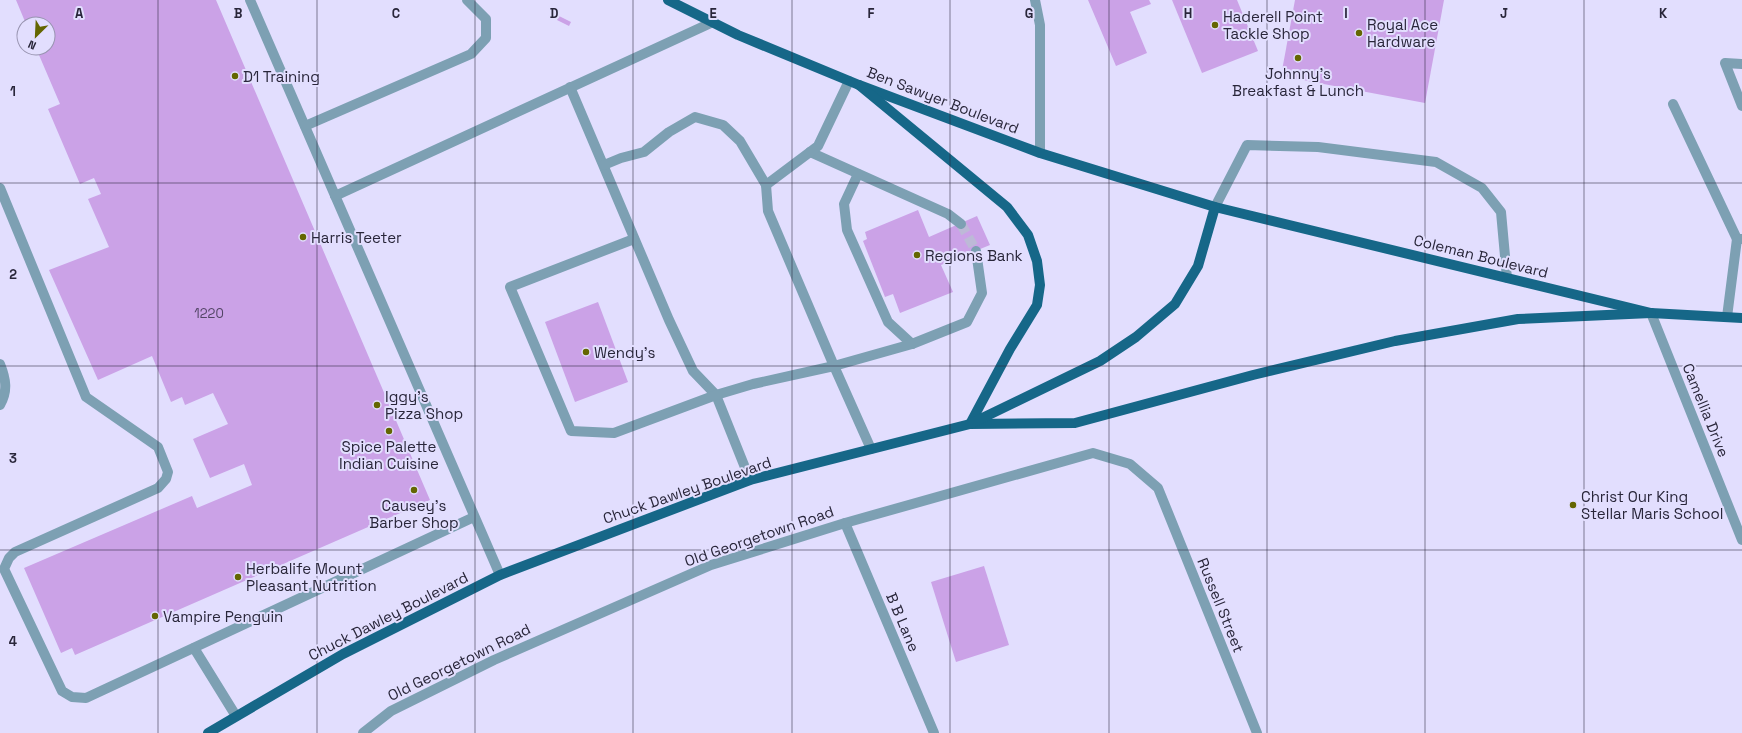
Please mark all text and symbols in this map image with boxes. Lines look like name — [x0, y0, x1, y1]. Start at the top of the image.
text: A — [75, 5, 84, 22]
text: B — [234, 5, 243, 22]
text: C — [392, 5, 400, 22]
text: D — [550, 5, 559, 22]
text: E — [709, 5, 717, 22]
text: F — [868, 5, 875, 22]
text: G — [1025, 5, 1033, 22]
text: H — [1184, 5, 1192, 22]
text: I — [1344, 5, 1348, 22]
text: J — [1500, 5, 1508, 22]
text: K — [1659, 5, 1668, 22]
place label: Haderell Point Tackle Shop — [1223, 7, 1323, 43]
place label: Royal Ace Hardware — [1367, 15, 1438, 51]
north arrow — [16, 16, 56, 56]
marker: Haderell Point Tackle Shop — [1210, 20, 1220, 30]
marker: Royal Ace Hardware — [1354, 28, 1364, 38]
text: N — [26, 37, 38, 53]
marker: Johnny’s Breakfast & Lunch — [1293, 53, 1303, 63]
street label: Ben Sawyer Boulevard — [864, 62, 1022, 138]
place label: Johnny’s Breakfast & Lunch — [1232, 64, 1364, 100]
place label: D1 Training — [243, 67, 320, 86]
marker: D1 Training — [230, 71, 240, 81]
text: 1 — [10, 83, 16, 100]
place label: Harris Teeter — [311, 228, 402, 247]
street label: Coleman Boulevard — [1412, 230, 1550, 282]
marker: Harris Teeter — [298, 232, 308, 242]
place label: Regions Bank — [925, 246, 1023, 265]
marker: Regions Bank — [912, 250, 922, 260]
text: 2 — [9, 266, 17, 283]
house number: 1220 — [194, 305, 224, 322]
place label: Wendy's — [594, 343, 656, 362]
marker: Wendy's — [581, 347, 591, 357]
street label: Camellia Drive — [1679, 360, 1733, 460]
place label: Iggy’s Pizza Shop — [385, 387, 463, 423]
marker: Iggy’s Pizza Shop — [372, 400, 382, 410]
marker: Spice Palette Indian Cuisine — [384, 426, 394, 436]
place label: Spice Palette Indian Cuisine — [339, 437, 439, 473]
text: 3 — [9, 450, 17, 467]
street label: Chuck Dawley Boulevard — [600, 452, 774, 528]
marker: Causey’s Barber Shop — [409, 485, 419, 495]
place label: Christ Our King Stellar Maris School — [1581, 487, 1723, 523]
place label: Causey’s Barber Shop — [369, 496, 459, 532]
marker: Christ Our King Stellar Maris School — [1568, 500, 1578, 510]
street label: Old Georgetown Road — [682, 502, 836, 570]
street label: Russell Street — [1193, 555, 1249, 655]
place label: Herbalife Mount Pleasant Nutrition — [246, 559, 377, 595]
street label: Chuck Dawley Boulevard — [305, 567, 471, 665]
marker: Herbalife Mount Pleasant Nutrition — [233, 572, 243, 582]
street label: B B Lane — [882, 590, 924, 655]
place label: Vampire Penguin — [163, 607, 283, 626]
marker: Vampire Penguin — [150, 611, 160, 621]
street label: Old Georgetown Road — [384, 619, 534, 705]
text: 4 — [9, 633, 17, 650]

